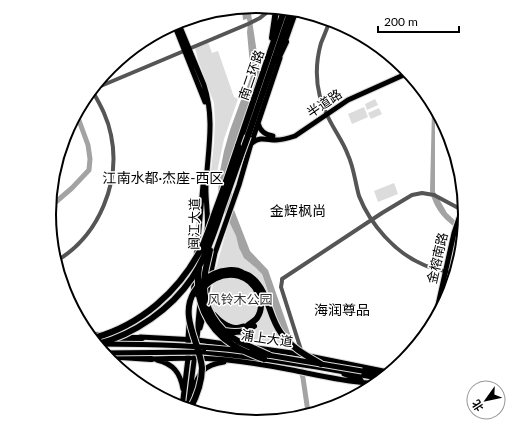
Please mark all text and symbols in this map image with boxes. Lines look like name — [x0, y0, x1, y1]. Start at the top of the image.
scale bar — [378, 8, 459, 34]
text: 200 m — [384, 14, 418, 29]
street label: 南二环路 — [235, 48, 267, 102]
street label: 半道路 — [303, 85, 345, 121]
district label: 江南水都·杰座-西区 — [103, 169, 223, 186]
street label: 闽江大道 — [186, 198, 202, 250]
district label: 金辉枫尚 — [270, 202, 326, 219]
street label: 金榕南路 — [423, 231, 451, 285]
park label: 风铃木公园 — [207, 291, 273, 307]
district label: 海润尊品 — [314, 301, 370, 318]
street label: 浦上大道 — [240, 326, 294, 350]
north arrow — [466, 380, 506, 420]
text: 北 — [469, 398, 486, 414]

